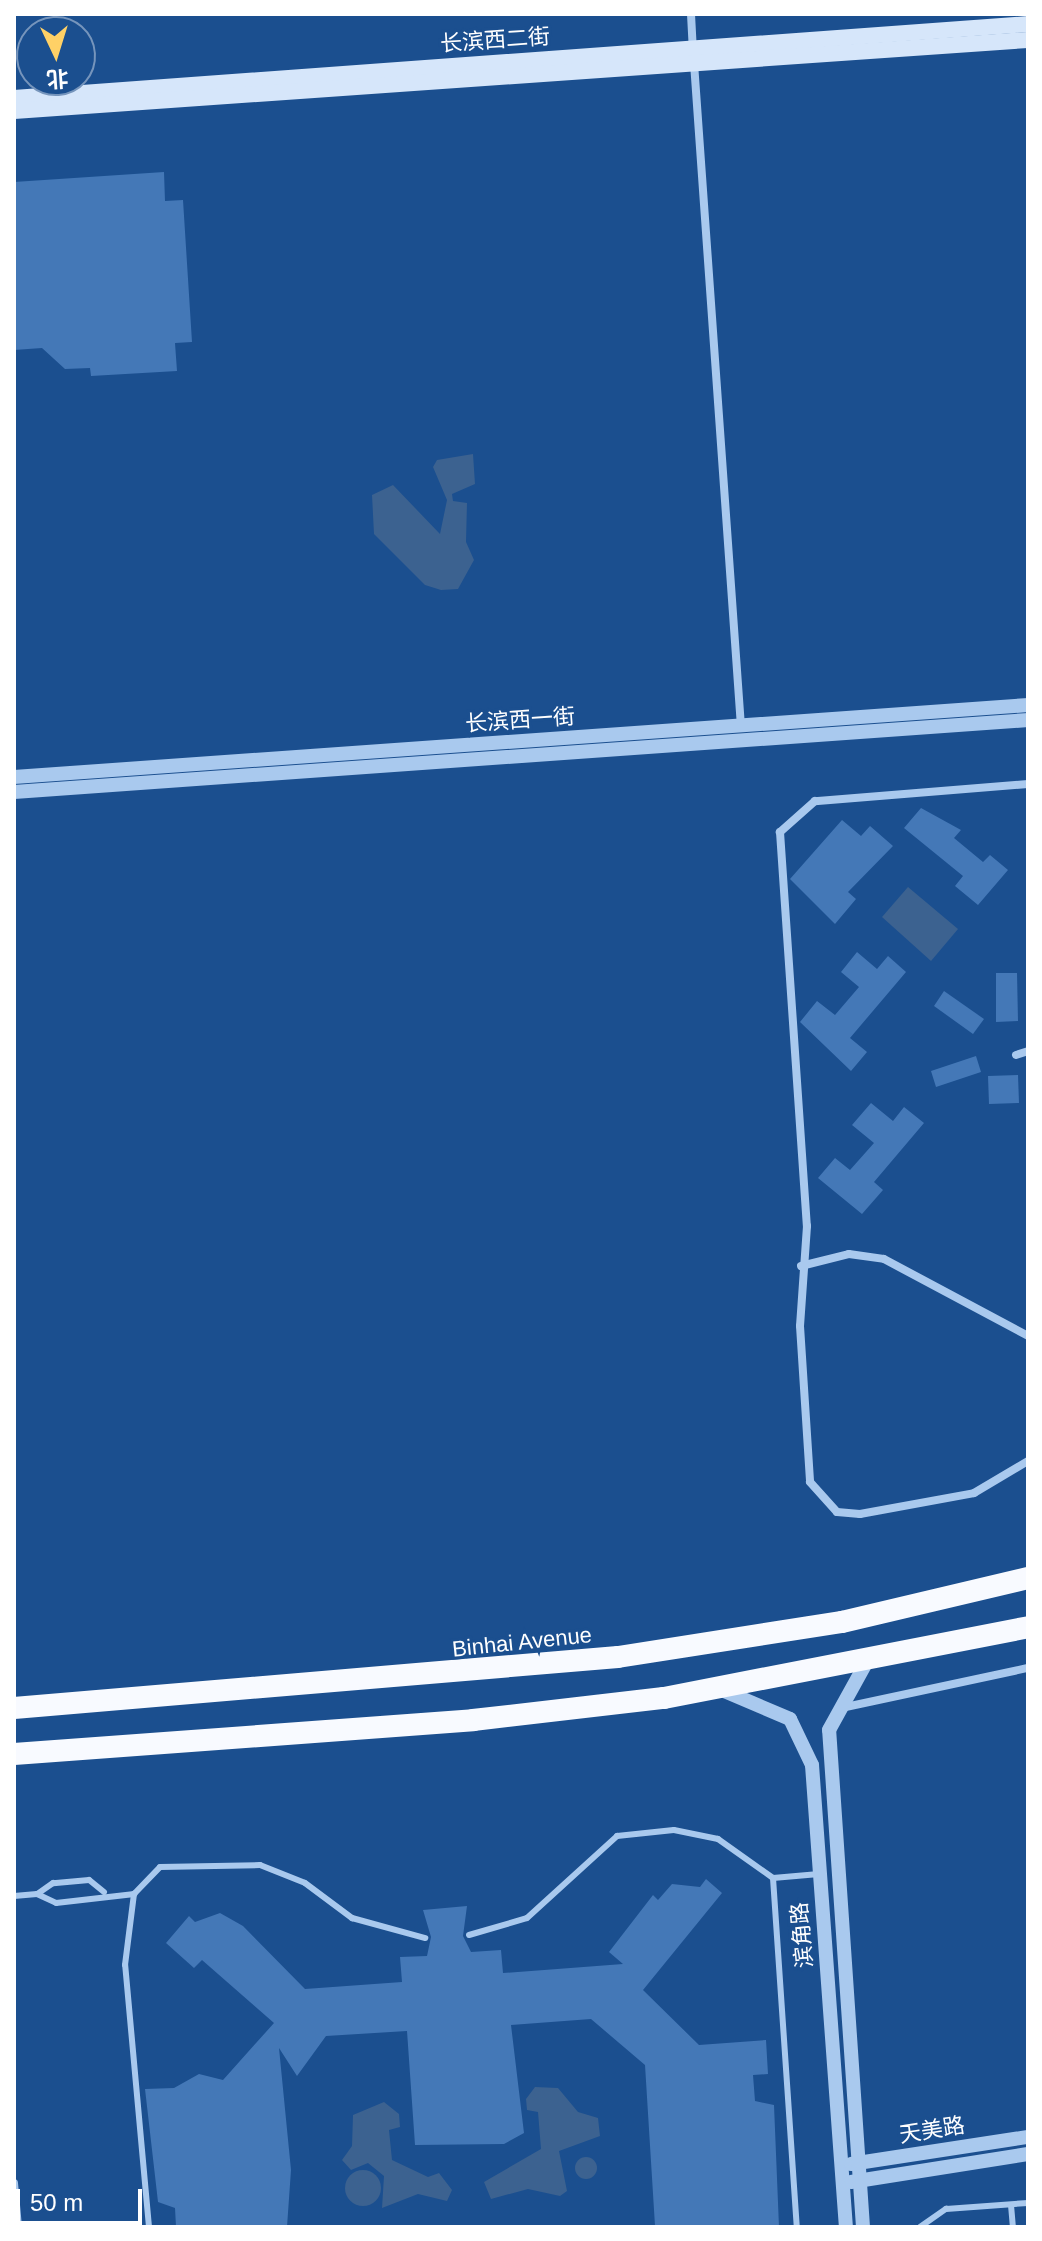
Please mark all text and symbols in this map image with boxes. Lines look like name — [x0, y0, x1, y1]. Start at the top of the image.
north arrow — [16, 16, 96, 96]
street label: 长滨西二街 — [439, 23, 551, 57]
text: 北 — [46, 65, 69, 92]
street label: 长滨西一街 — [464, 703, 576, 737]
street label: Binhai Avenue — [450, 1621, 594, 1663]
street label: 滨角路 — [786, 1901, 818, 1969]
street label: 天美路 — [897, 2112, 967, 2148]
scale bar — [20, 2173, 146, 2223]
text: 50 m — [30, 2189, 83, 2216]

